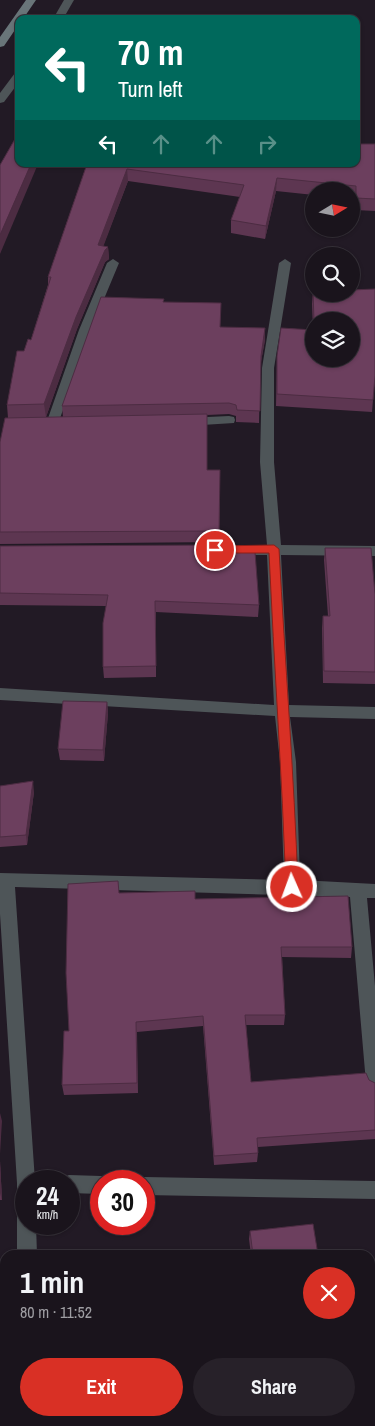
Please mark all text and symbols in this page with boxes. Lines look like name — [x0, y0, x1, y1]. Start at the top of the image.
text: 70 m — [118, 29, 183, 76]
icon: left — [35, 35, 100, 100]
text: Turn left — [118, 74, 183, 104]
icon: left — [94, 130, 122, 158]
icon: ahead — [147, 130, 175, 158]
icon: ahead — [200, 130, 228, 158]
icon: right — [253, 130, 281, 158]
north arrow — [305, 182, 360, 238]
map controls — [305, 182, 360, 367]
button: search — [305, 247, 360, 302]
button: layers — [305, 312, 360, 367]
pin — [194, 529, 236, 571]
icon: arrive — [201, 536, 229, 564]
position arrow — [265, 860, 317, 912]
speed limit sign: 30 — [90, 1170, 155, 1235]
text: 24 — [36, 1179, 59, 1213]
text: km/h — [37, 1207, 58, 1223]
text: 1 min — [20, 1262, 84, 1302]
button: close — [303, 1267, 355, 1319]
text: 80 m · 11:52 — [20, 1301, 92, 1323]
button: Exit — [20, 1358, 183, 1416]
button: Share — [193, 1358, 355, 1416]

